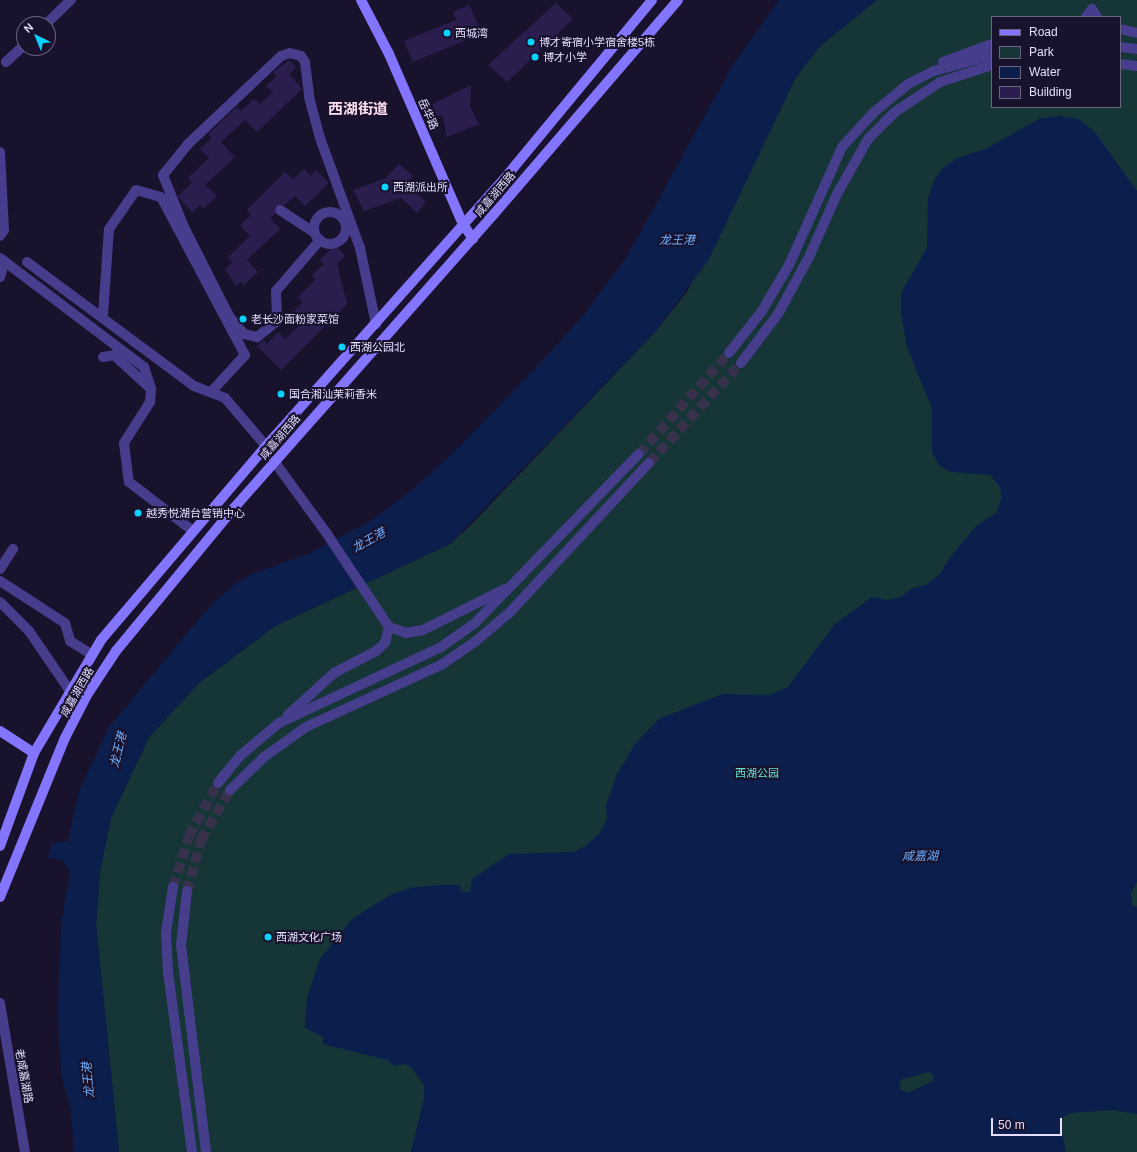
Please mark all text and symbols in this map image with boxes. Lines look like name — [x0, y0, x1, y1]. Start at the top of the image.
north arrow — [16, 16, 56, 56]
legend — [991, 16, 1121, 108]
text: N — [21, 21, 35, 35]
text: Road — [1029, 25, 1058, 39]
place label: 西城湾 — [455, 26, 488, 40]
marker: 西城湾 — [442, 28, 452, 38]
place label: 博才寄宿小学宿舍楼5栋 — [539, 35, 655, 49]
marker: 博才寄宿小学宿舍楼5栋 — [526, 37, 536, 47]
text: Park — [1029, 45, 1054, 59]
place label: 博才小学 — [543, 50, 587, 64]
marker: 博才小学 — [530, 52, 540, 62]
text: Water — [1029, 65, 1061, 79]
text: Building — [1029, 85, 1072, 99]
street label: 岳华路 — [415, 96, 441, 132]
district label: 西湖街道 — [328, 100, 388, 118]
street label: 咸嘉湖西路 — [472, 169, 518, 219]
place label: 西湖派出所 — [393, 180, 448, 194]
marker: 西湖派出所 — [380, 182, 390, 192]
water label: 龙王港 — [659, 234, 695, 248]
place label: 老长沙面粉家菜馆 — [251, 312, 339, 326]
marker: 老长沙面粉家菜馆 — [238, 314, 248, 324]
place label: 西湖公园北 — [350, 340, 405, 354]
marker: 西湖公园北 — [337, 342, 347, 352]
place label: 国合湘汕茉莉香米 — [289, 387, 377, 401]
marker: 国合湘汕茉莉香米 — [276, 389, 286, 399]
street label: 咸嘉湖西路 — [257, 412, 303, 462]
place label: 越秀悦湖台营销中心 — [146, 506, 245, 520]
marker: 越秀悦湖台营销中心 — [133, 508, 143, 518]
water label: 龙王港 — [350, 526, 388, 556]
street label: 咸嘉湖西路 — [58, 665, 96, 719]
water label: 龙王港 — [108, 731, 130, 769]
park label: 西湖公园 — [735, 766, 779, 780]
water label: 咸嘉湖 — [902, 850, 938, 864]
place label: 西湖文化广场 — [276, 930, 342, 944]
marker: 西湖文化广场 — [263, 932, 273, 942]
street label: 老咸嘉湖路 — [13, 1048, 35, 1104]
water label: 龙王港 — [80, 1061, 98, 1099]
scale bar — [993, 1110, 1064, 1136]
text: 50 m — [998, 1118, 1025, 1132]

